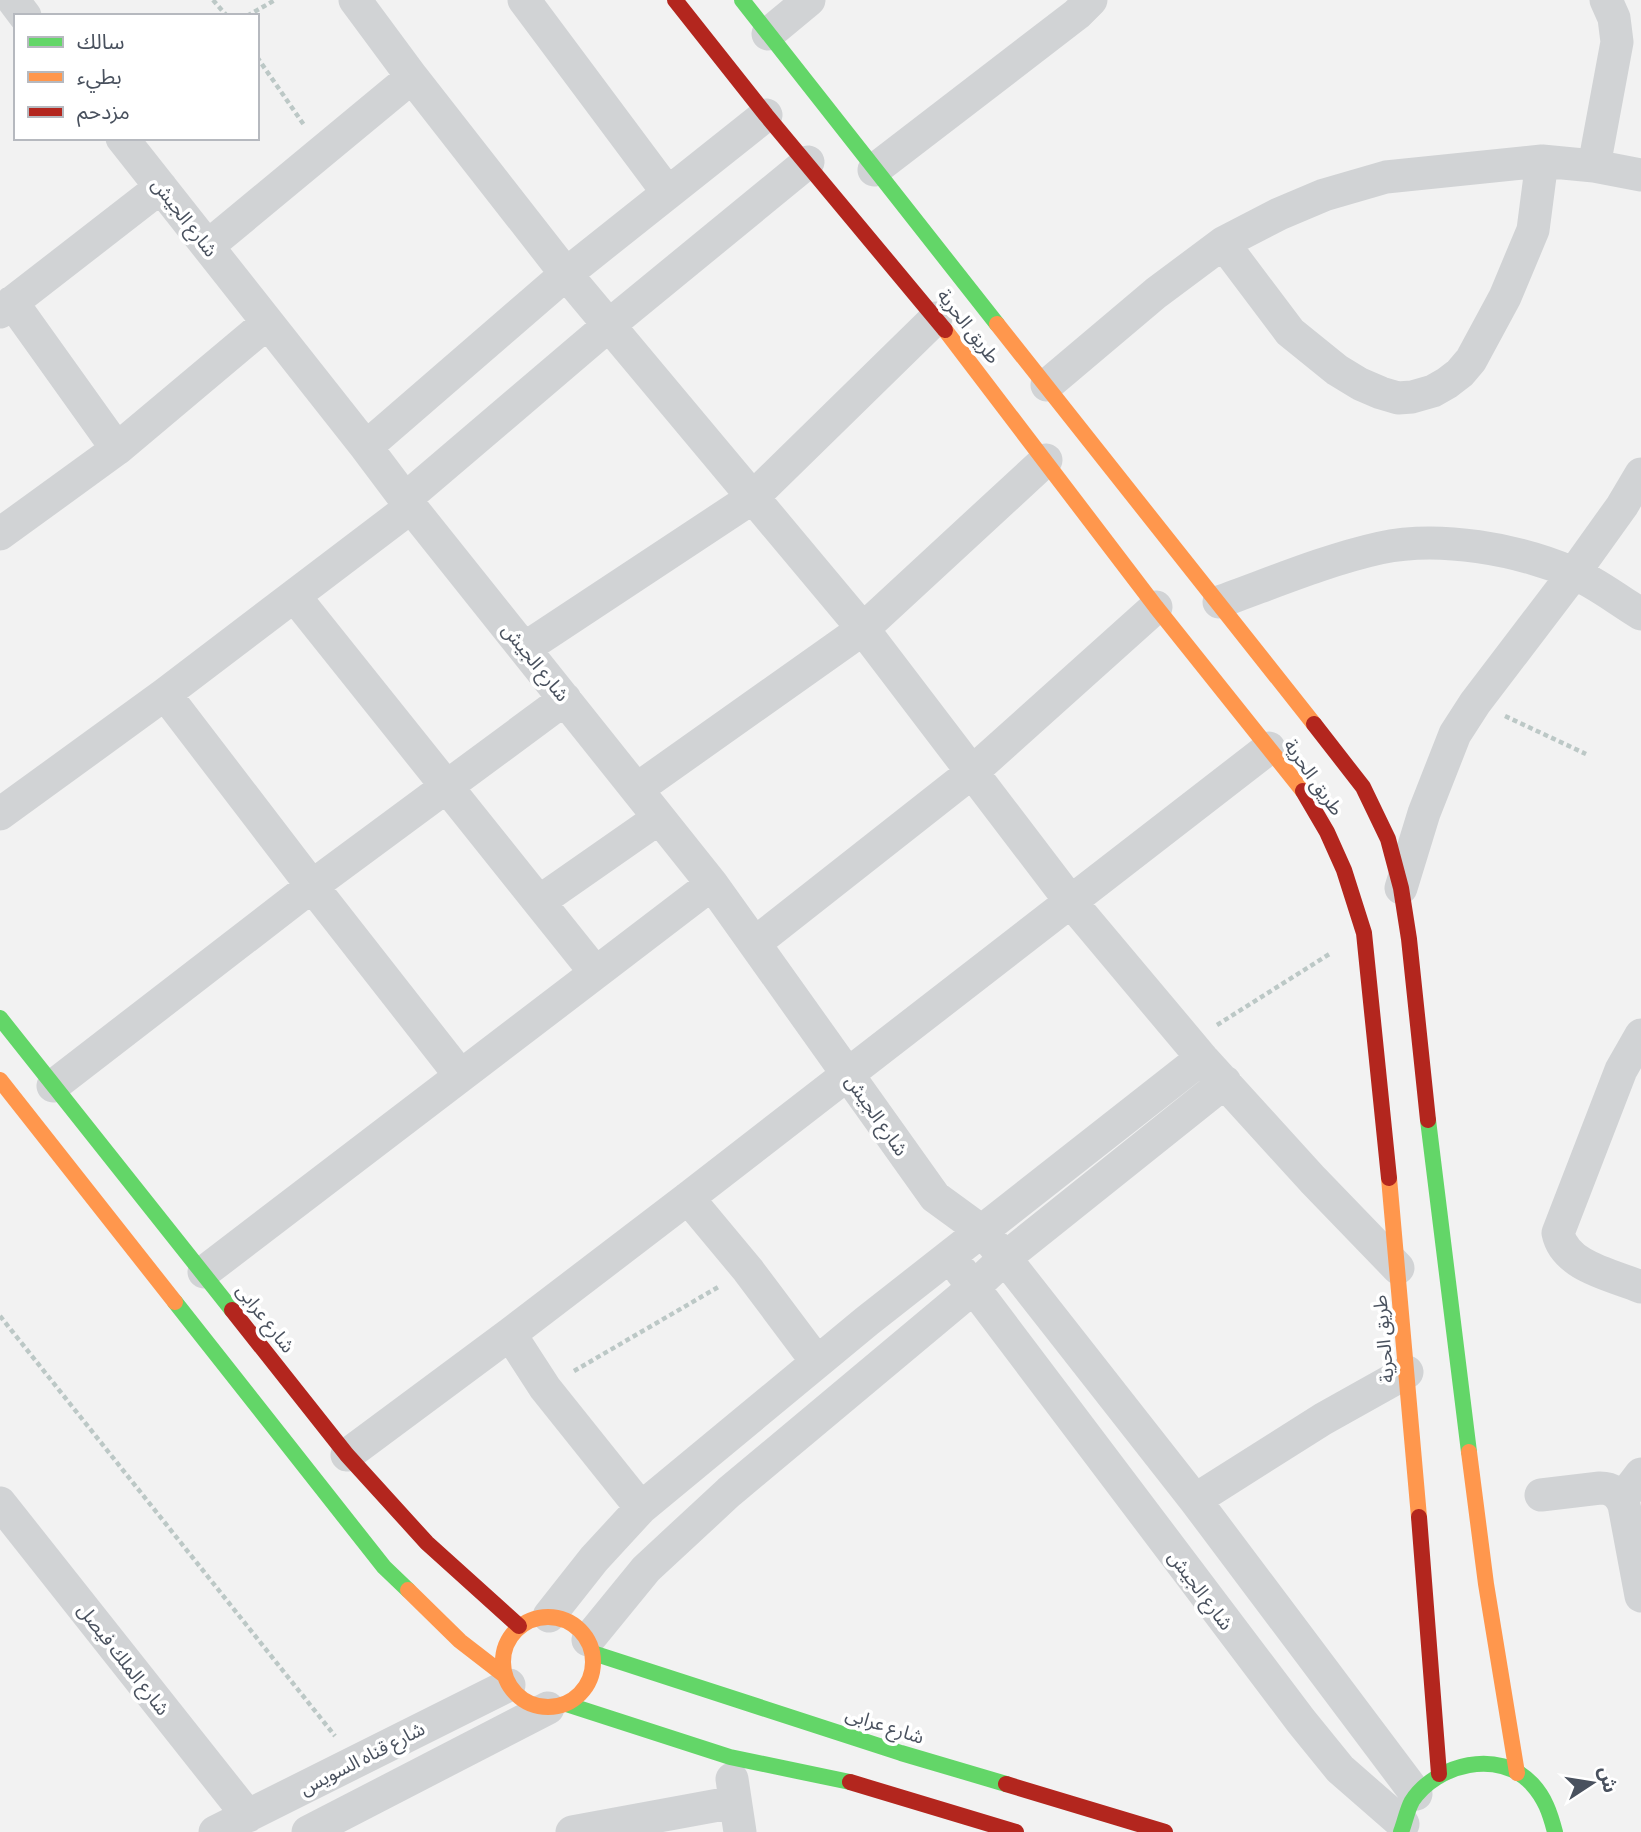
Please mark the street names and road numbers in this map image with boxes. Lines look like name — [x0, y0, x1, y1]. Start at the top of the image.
street label: شارع الجيش — [145, 173, 223, 263]
street label: طريق الحرية — [932, 284, 1006, 368]
street label: شارع الجيش — [496, 618, 575, 707]
street label: طريق الحرية — [1279, 734, 1349, 820]
street label: شارع الجيش — [839, 1070, 914, 1161]
street label: شارع عرابى — [230, 1279, 300, 1359]
street label: طريق الحرية — [1367, 1294, 1399, 1384]
street label: شارع الجيش — [1162, 1545, 1239, 1636]
street label: شارع الملك فيصل — [71, 1598, 175, 1721]
street label: شارع عرابى — [842, 1701, 927, 1751]
street label: شارع قناه السويس — [295, 1716, 430, 1802]

